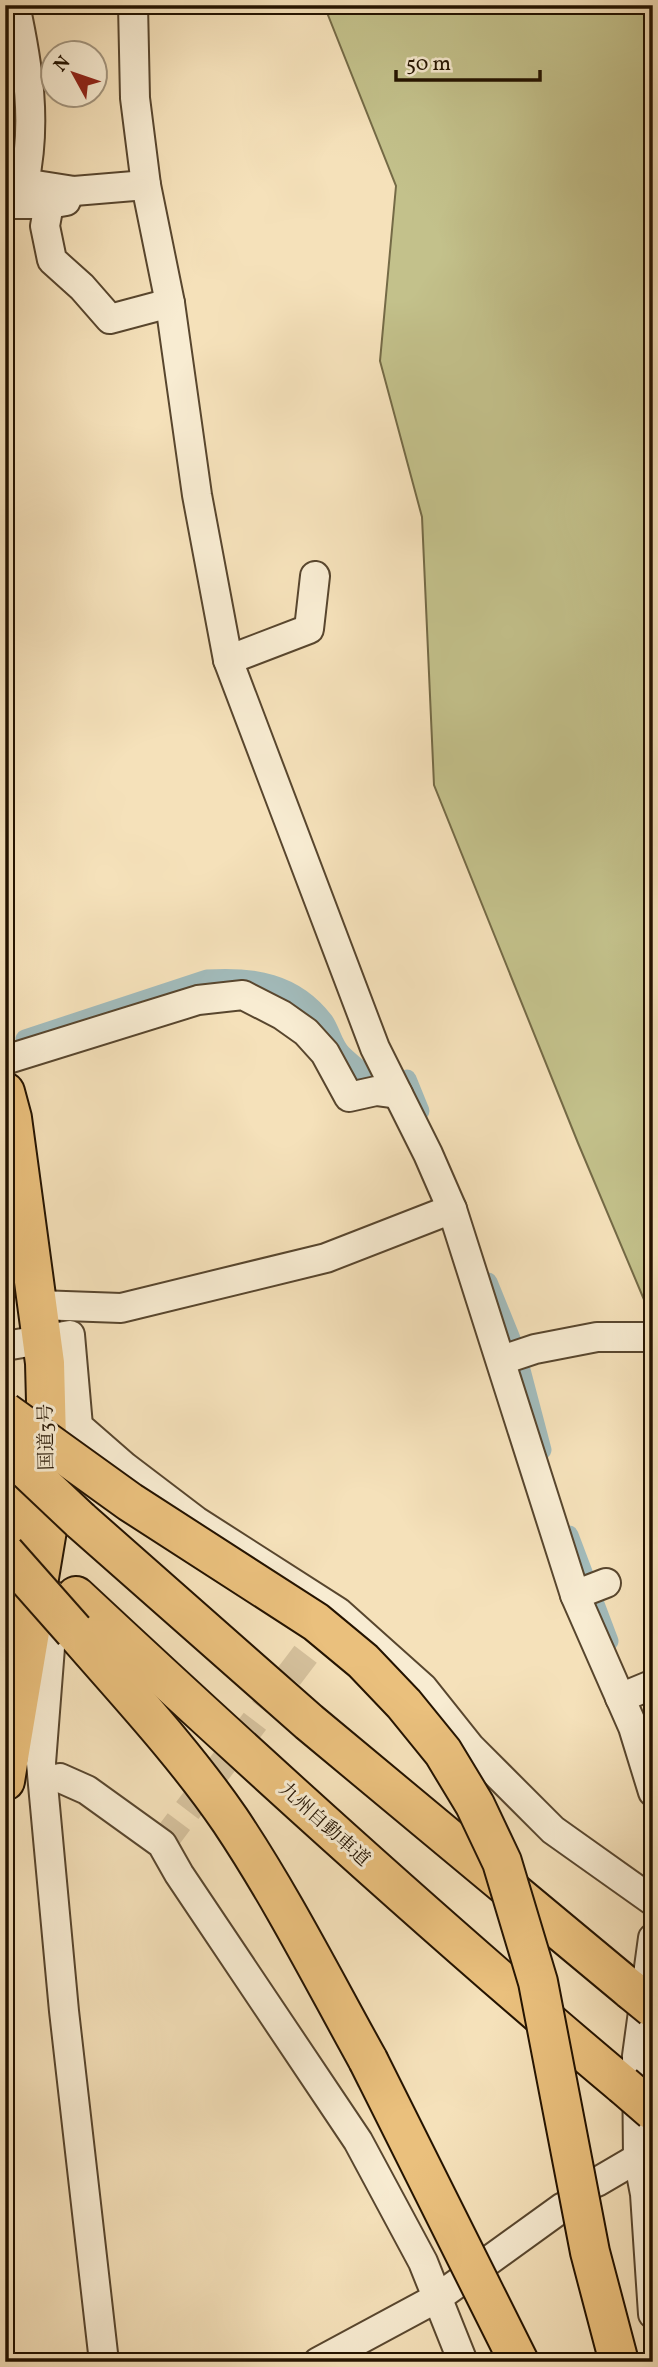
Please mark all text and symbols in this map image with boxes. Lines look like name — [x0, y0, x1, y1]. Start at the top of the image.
north arrow — [38, 38, 108, 108]
scale bar — [396, 38, 539, 82]
text: 50 m — [406, 50, 451, 79]
text: N — [48, 51, 77, 78]
street label: 国道3号 — [33, 1403, 61, 1471]
street label: 九州自動車道 — [273, 1777, 375, 1873]

